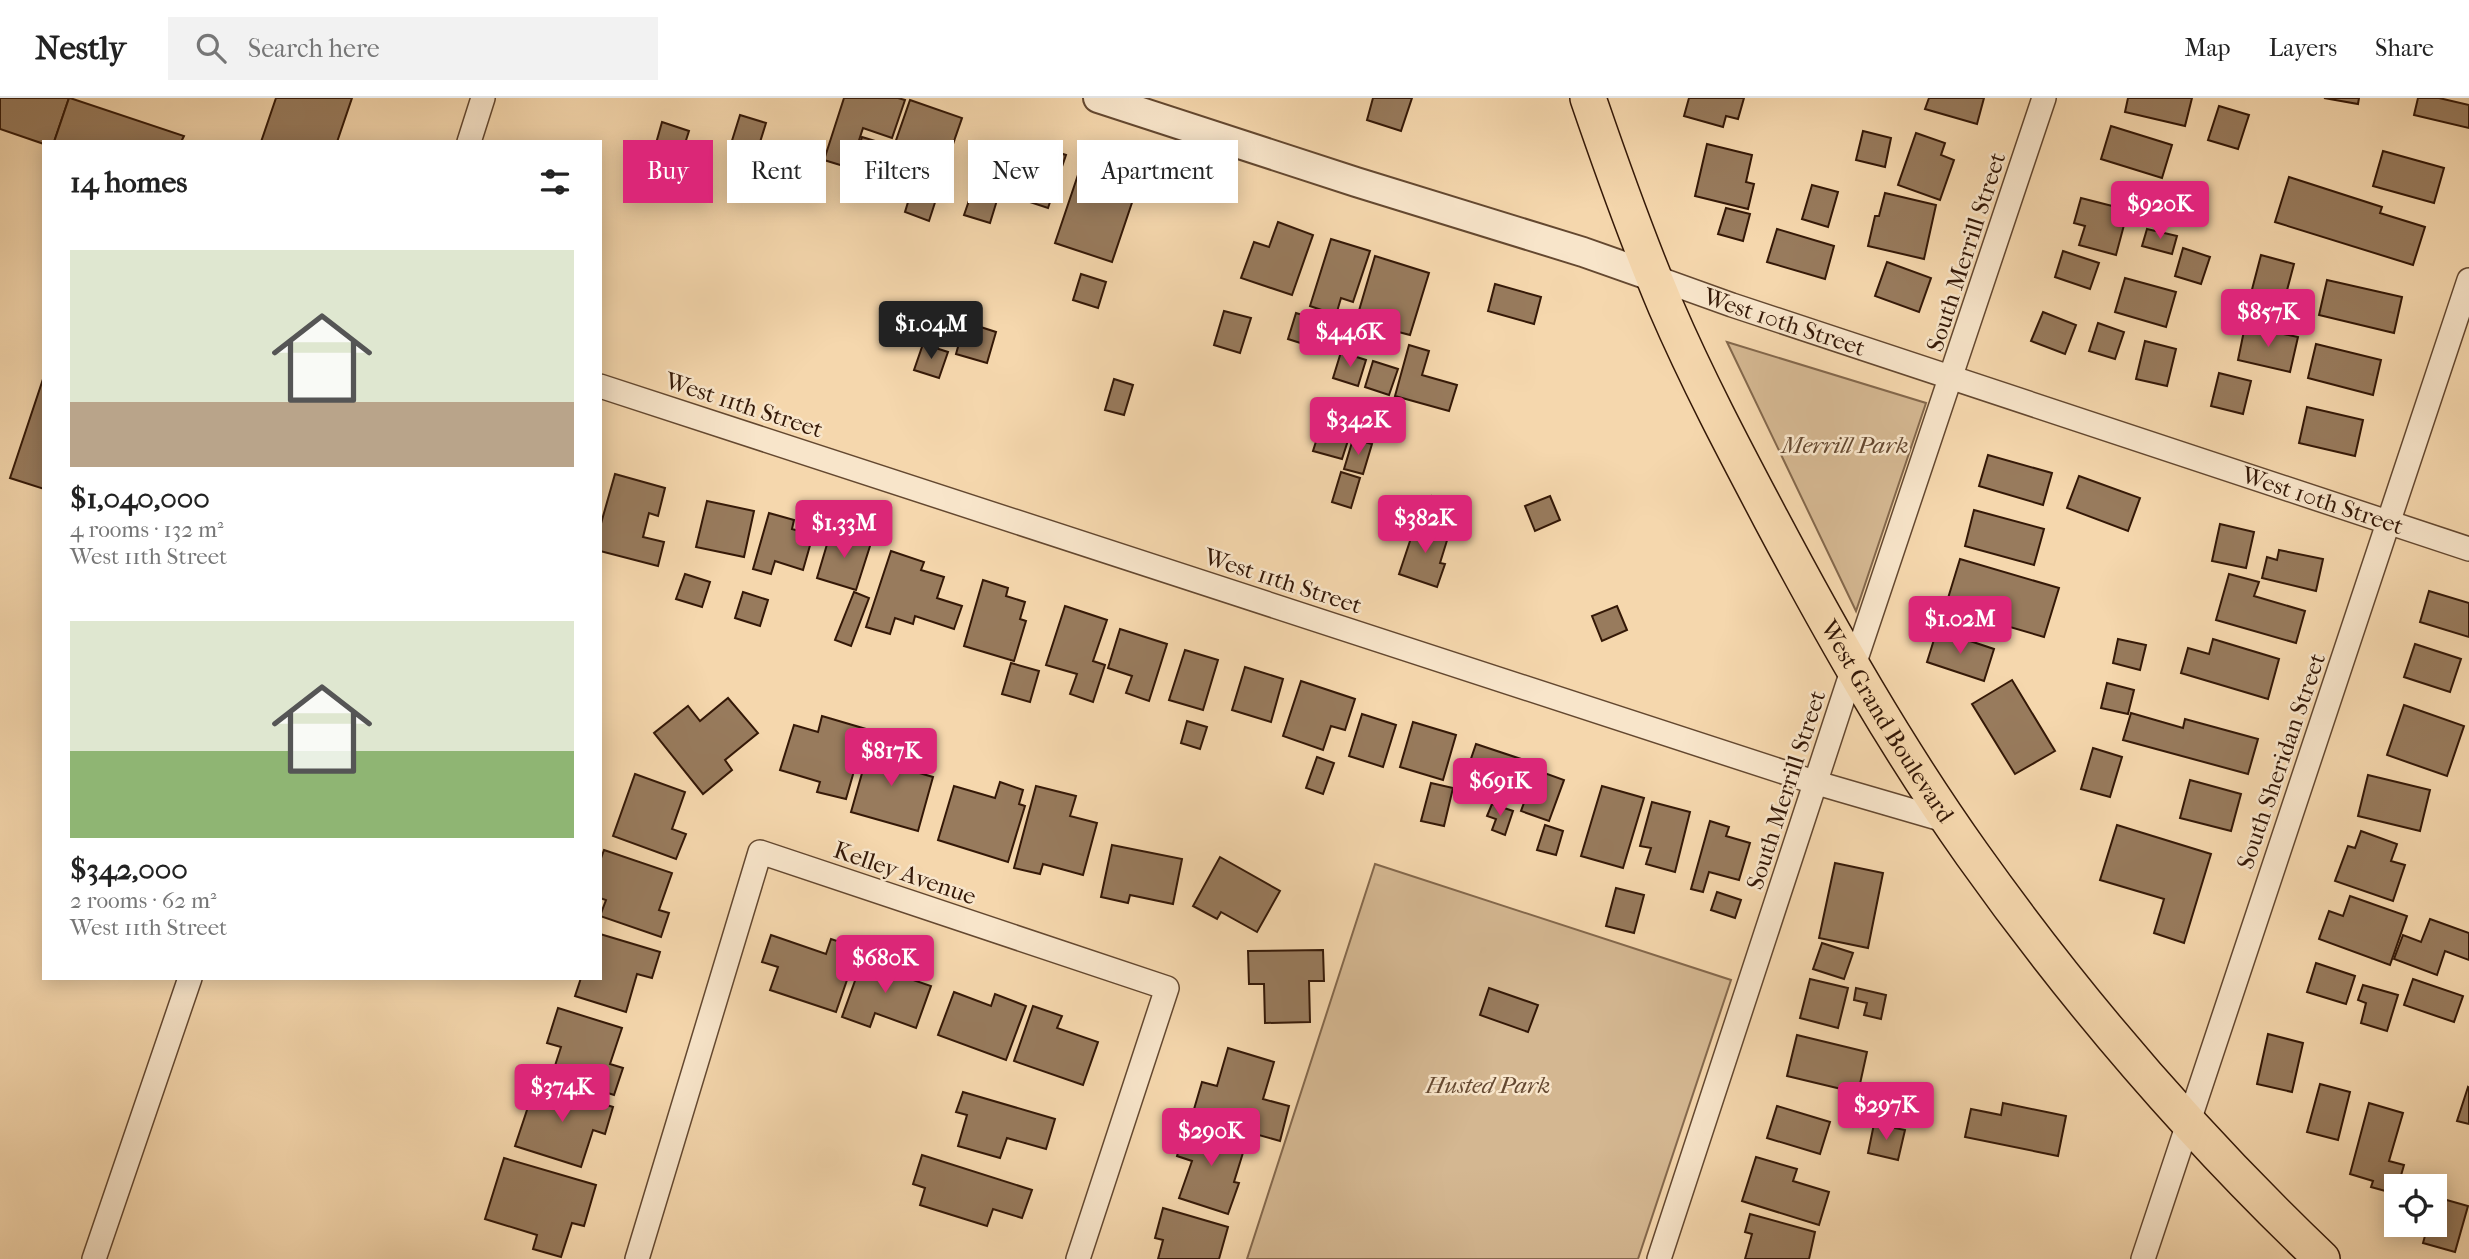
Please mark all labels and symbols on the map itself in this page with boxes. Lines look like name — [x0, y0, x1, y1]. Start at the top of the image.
street label: South Merrill Street — [1921, 148, 2012, 355]
pin: $920K — [2111, 181, 2209, 241]
street label: West 10th Street — [1699, 282, 1869, 362]
pin: $857K — [2219, 289, 2317, 349]
pin: $1.04M — [874, 302, 988, 361]
pin: $446K — [1301, 310, 1399, 369]
street label: West 11th Street — [661, 366, 827, 444]
pin: $342K — [1309, 398, 1407, 457]
park label: Merrill Park — [1780, 431, 1908, 459]
street label: West 10th Street — [2237, 460, 2407, 540]
pin: $382K — [1376, 496, 1474, 555]
pin: $1.33M — [787, 500, 901, 560]
street label: West 11th Street — [1200, 542, 1366, 620]
pin: $1.02M — [1903, 596, 2017, 656]
street label: West Grand Boulevard — [1814, 614, 1960, 828]
street label: South Sheridan Street — [2231, 649, 2331, 873]
street label: South Merrill Street — [1741, 686, 1832, 893]
pin: $817K — [842, 728, 940, 788]
pin: $691K — [1451, 758, 1549, 818]
street label: Kelley Avenue — [830, 836, 980, 911]
pin: $680K — [836, 936, 934, 995]
pin: $374K — [513, 1065, 611, 1124]
park label: Husted Park — [1425, 1071, 1550, 1099]
pin: $297K — [1837, 1082, 1935, 1142]
pin: $290K — [1162, 1108, 1260, 1168]

